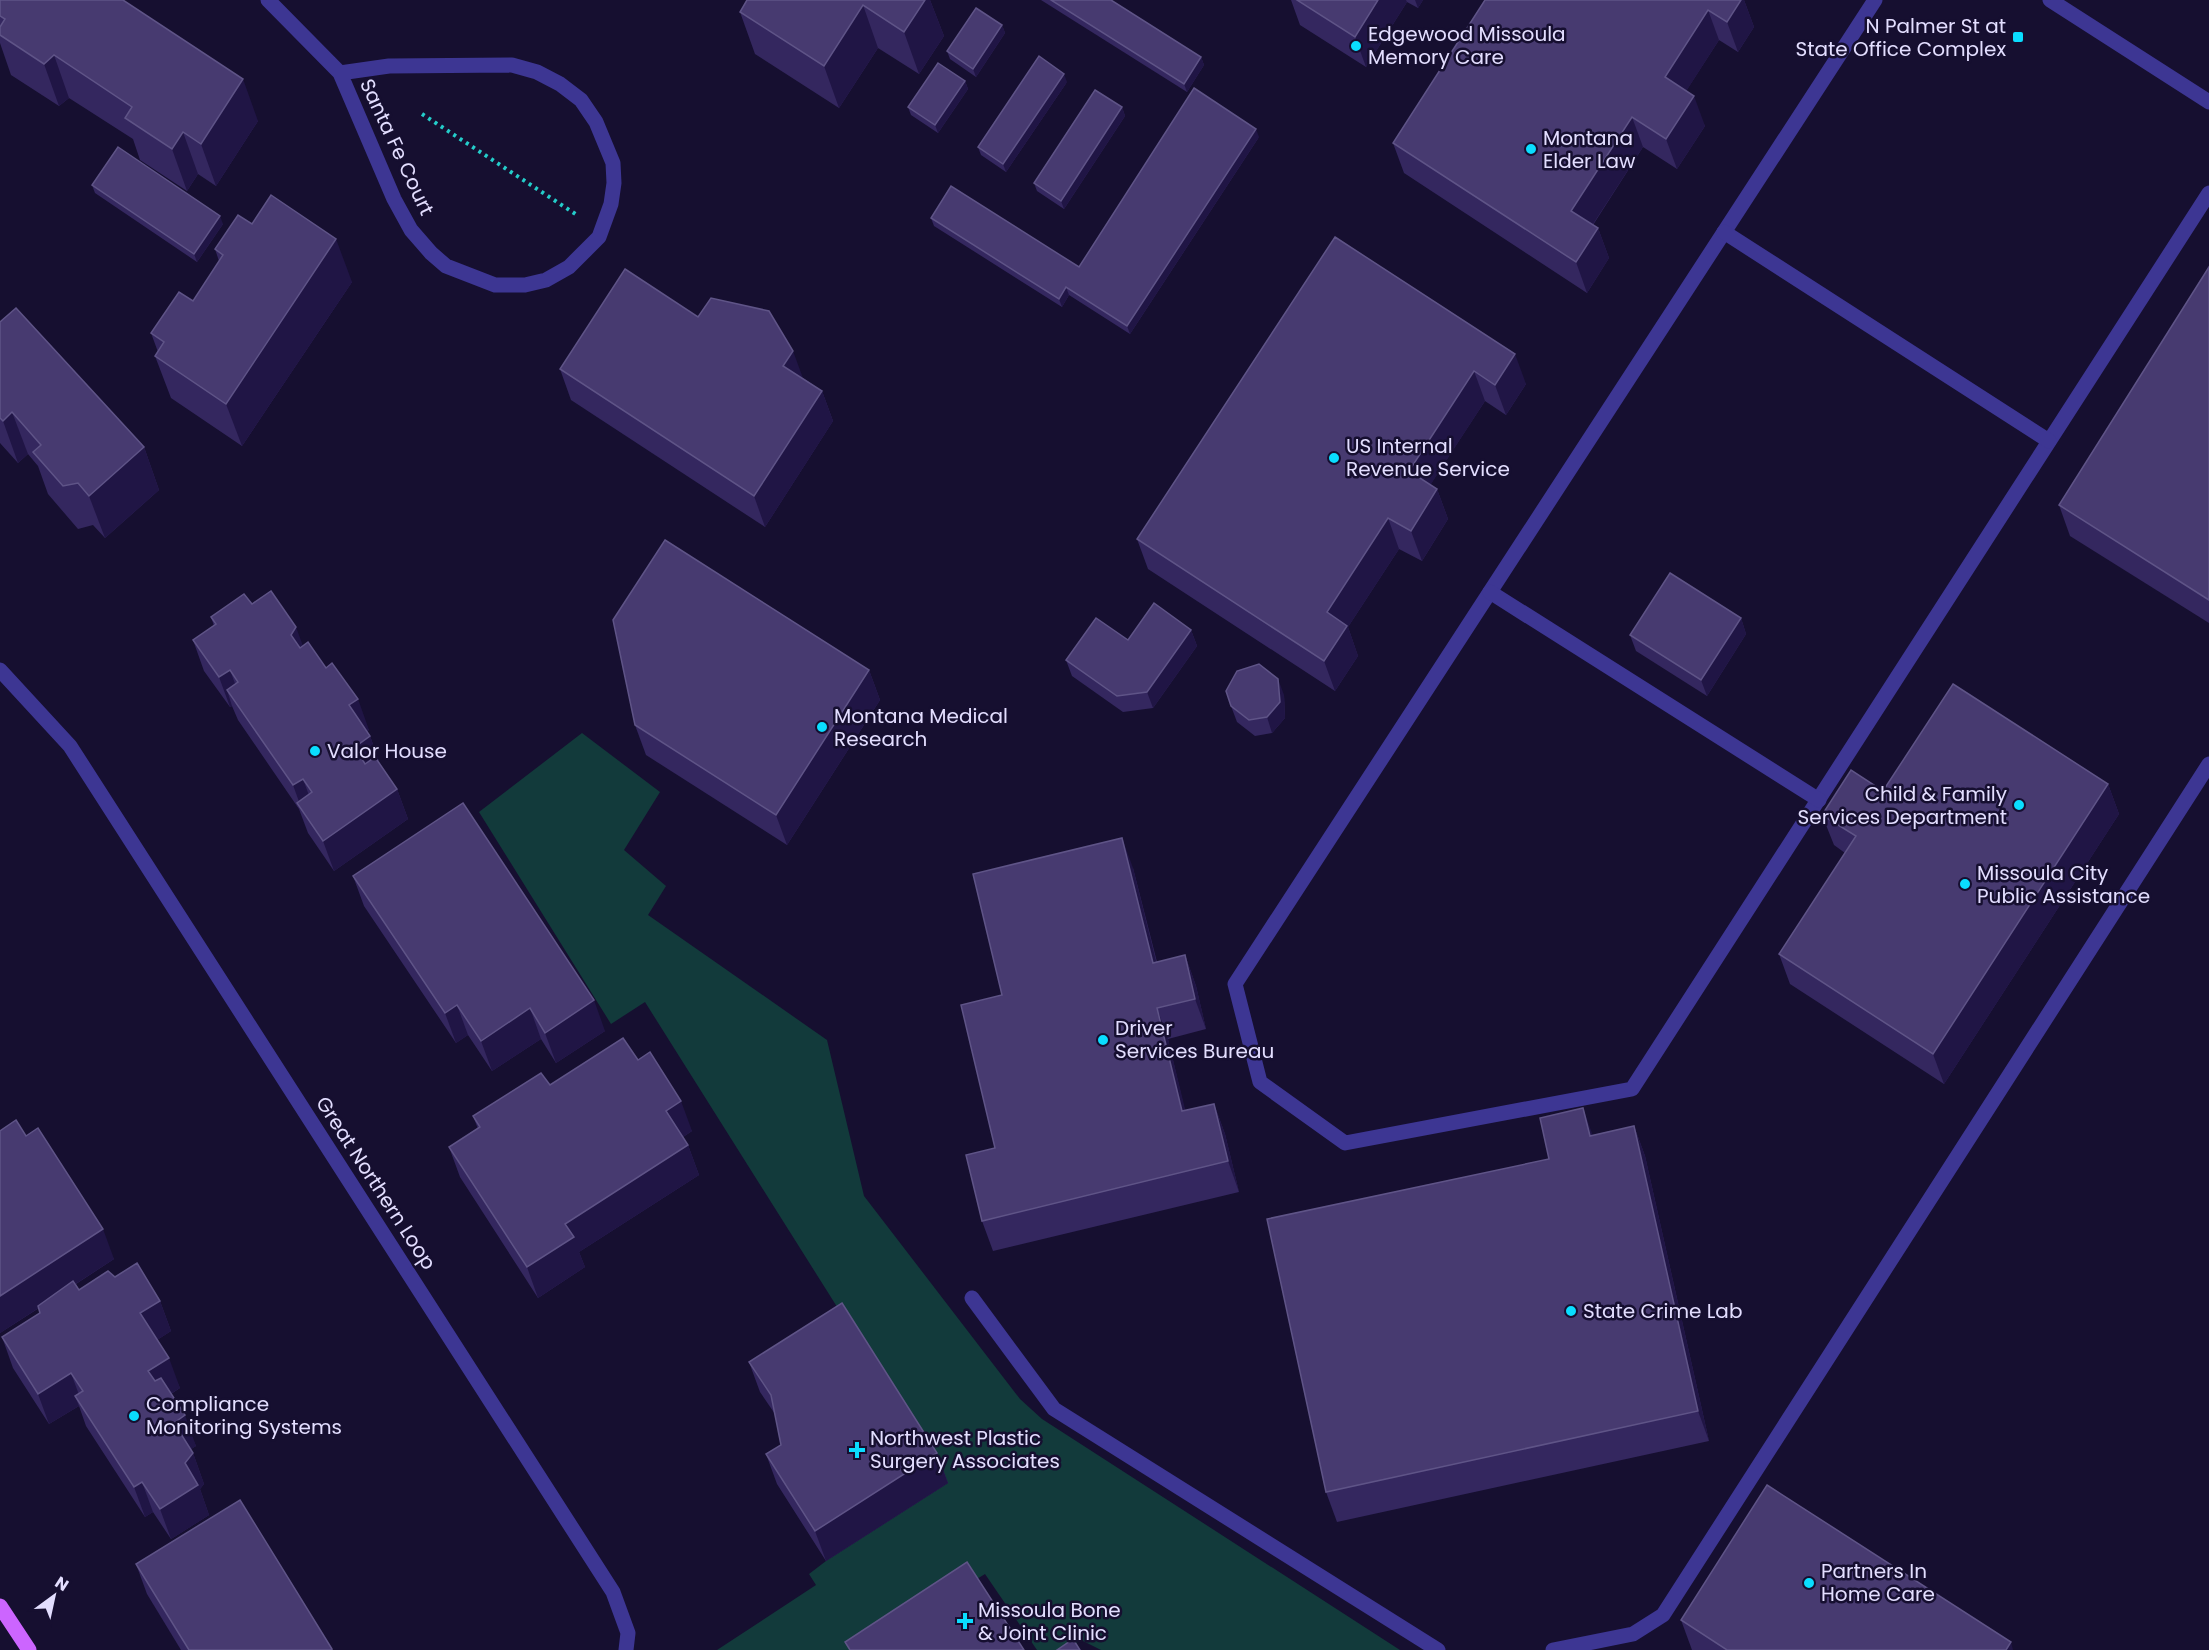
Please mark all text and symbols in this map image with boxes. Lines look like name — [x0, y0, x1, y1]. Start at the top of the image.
place label: N Palmer St at State Office Complex — [1796, 12, 2006, 63]
place label: Edgewood Missoula Memory Care — [1368, 20, 1566, 71]
marker: N Palmer St at State Office Complex — [2011, 30, 2025, 44]
marker: Edgewood Missoula Memory Care — [1349, 39, 1363, 53]
street label: Santa Fe Court — [353, 74, 441, 220]
place label: Montana Elder Law — [1543, 124, 1636, 175]
marker: Montana Elder Law — [1524, 142, 1538, 156]
place label: US Internal Revenue Service — [1346, 432, 1510, 483]
marker: US Internal Revenue Service — [1327, 451, 1341, 465]
place label: Montana Medical Research — [834, 702, 1008, 753]
marker: Montana Medical Research — [815, 720, 829, 734]
place label: Valor House — [327, 737, 447, 765]
marker: Valor House — [308, 744, 322, 758]
place label: Child & Family Services Department — [1798, 780, 2007, 831]
marker: Child & Family Services Department — [2012, 798, 2026, 812]
place label: Missoula City Public Assistance — [1977, 859, 2150, 910]
marker: Missoula City Public Assistance — [1958, 877, 1972, 891]
place label: Driver Services Bureau — [1115, 1014, 1274, 1065]
marker: Driver Services Bureau — [1096, 1033, 1110, 1047]
street label: Great Northern Loop — [309, 1091, 443, 1275]
place label: State Crime Lab — [1583, 1297, 1742, 1325]
marker: State Crime Lab — [1564, 1304, 1578, 1318]
place label: Compliance Monitoring Systems — [146, 1390, 342, 1441]
marker: Compliance Monitoring Systems — [127, 1409, 141, 1423]
place label: Northwest Plastic Surgery Associates — [870, 1424, 1060, 1475]
marker: Northwest Plastic Surgery Associates — [848, 1441, 866, 1459]
place label: Partners In Home Care — [1821, 1557, 1935, 1608]
north arrow — [24, 1566, 84, 1626]
text: N — [51, 1571, 73, 1597]
marker: Partners In Home Care — [1802, 1576, 1816, 1590]
place label: Missoula Bone & Joint Clinic — [978, 1596, 1121, 1647]
marker: Missoula Bone & Joint Clinic — [956, 1612, 974, 1630]

